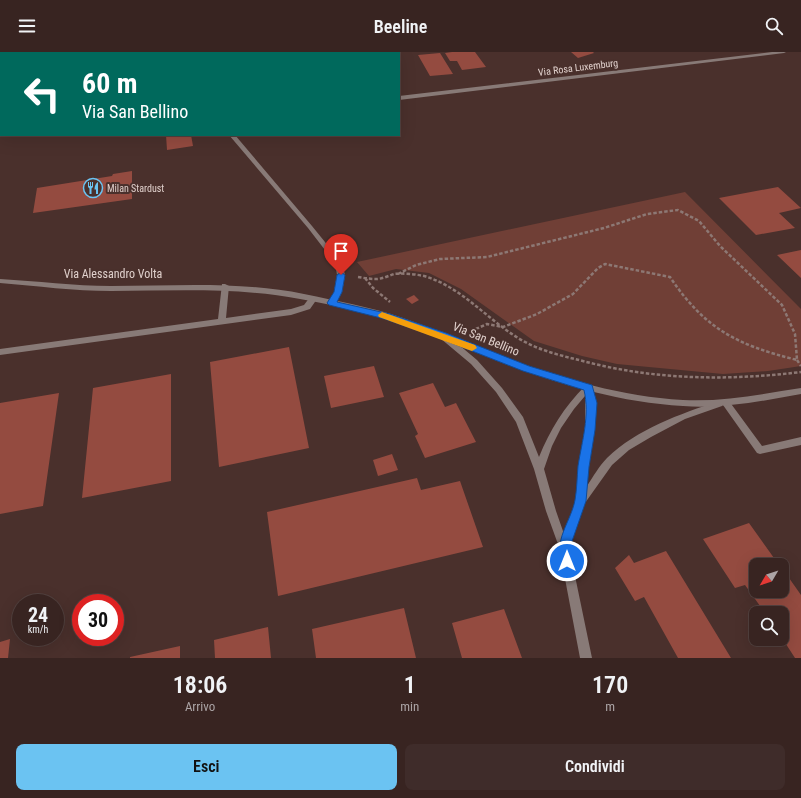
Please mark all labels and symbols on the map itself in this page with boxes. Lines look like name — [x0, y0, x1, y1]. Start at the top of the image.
street label: Via Rosa Luxemburg — [537, 57, 619, 78]
restaurant icon: Milan Stardust — [82, 177, 104, 199]
place label: Milan Stardust — [107, 183, 164, 194]
pin — [324, 234, 358, 275]
street label: Via Alessandro Volta — [64, 267, 163, 281]
street label: Via San Bellino — [451, 319, 521, 359]
position arrow — [546, 540, 588, 582]
north arrow — [749, 558, 789, 598]
speed limit sign: 30 — [72, 594, 124, 646]

